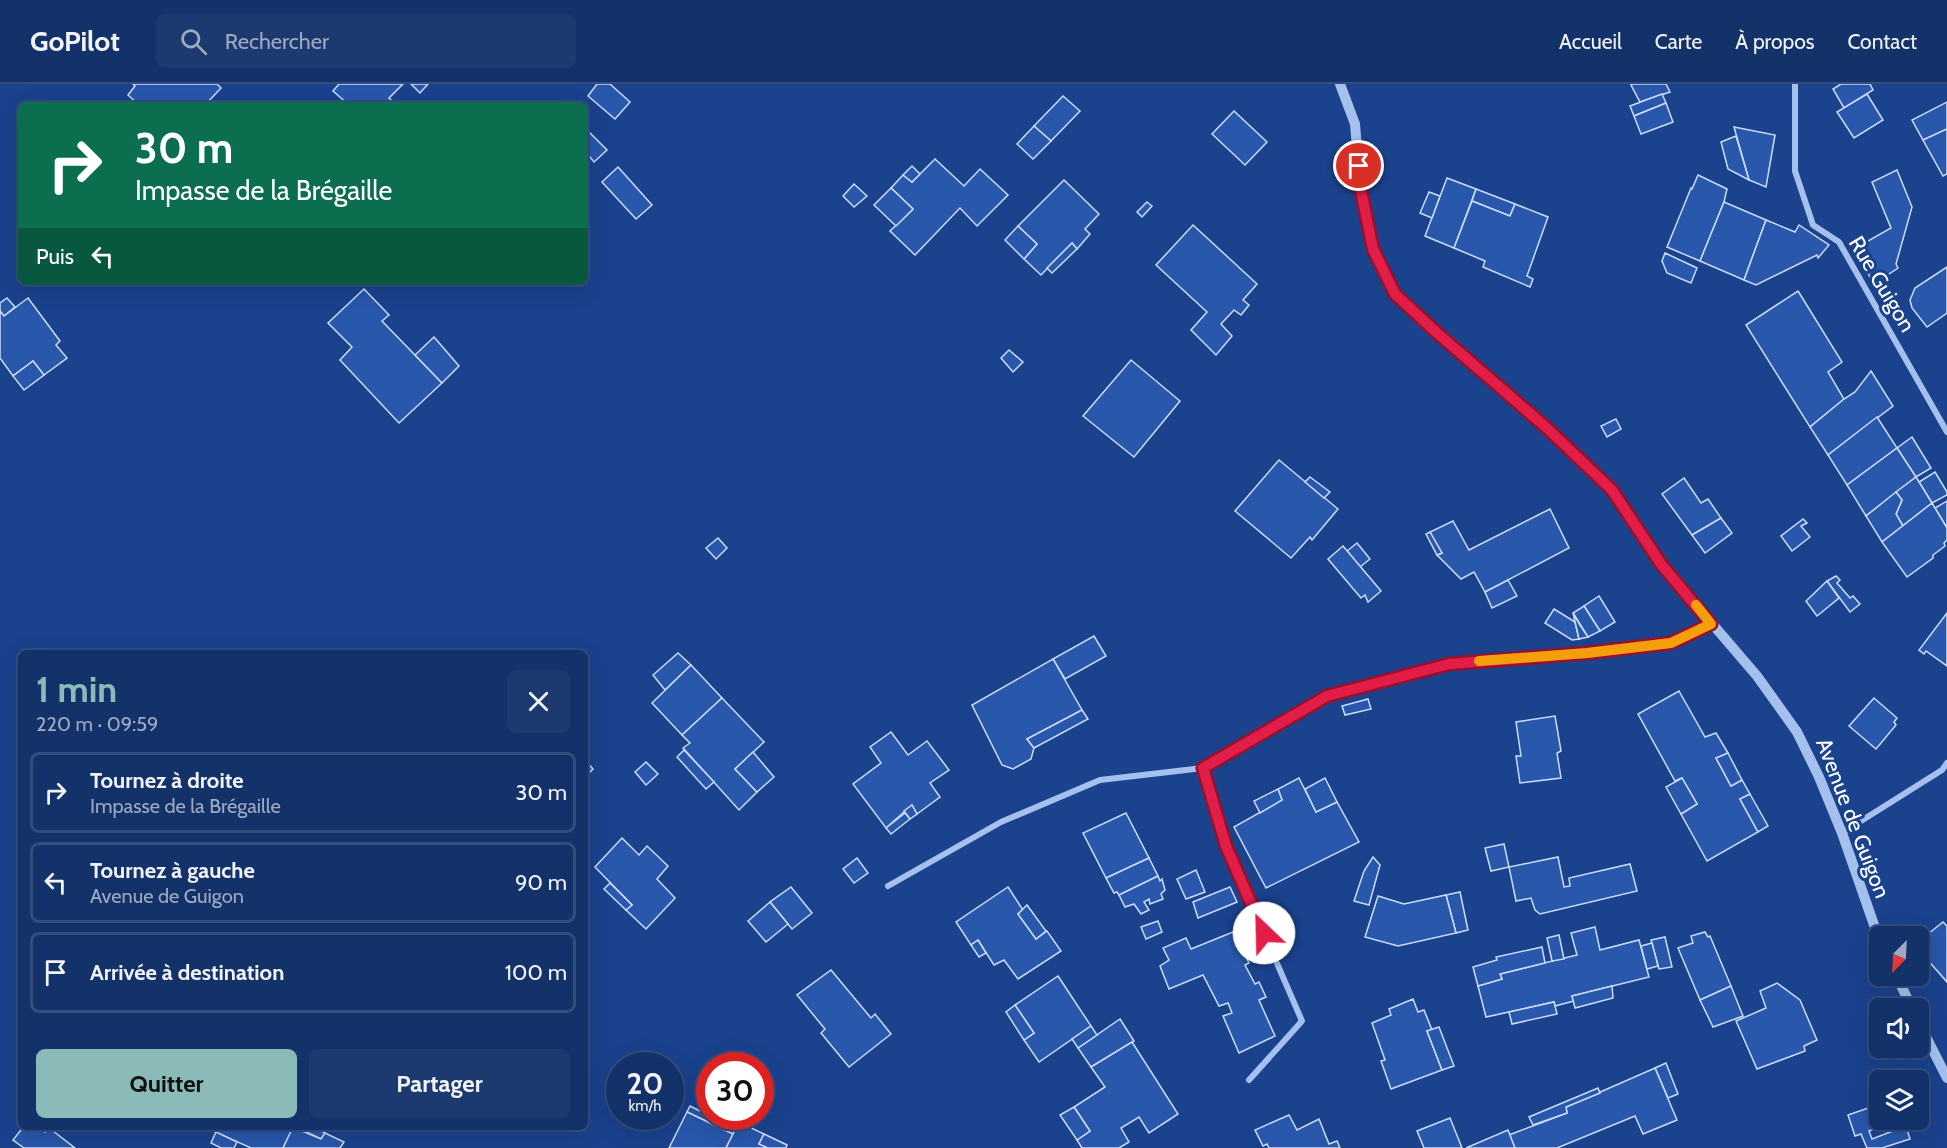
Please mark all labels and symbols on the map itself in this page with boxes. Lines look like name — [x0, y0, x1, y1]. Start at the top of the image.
pin — [1333, 140, 1384, 191]
street label: Rue Guigon — [1843, 231, 1921, 337]
street label: Avenue de Guigon — [1810, 734, 1896, 902]
position arrow — [1232, 901, 1296, 965]
north arrow — [1869, 926, 1929, 986]
speed limit sign: 30 — [696, 1052, 774, 1130]

